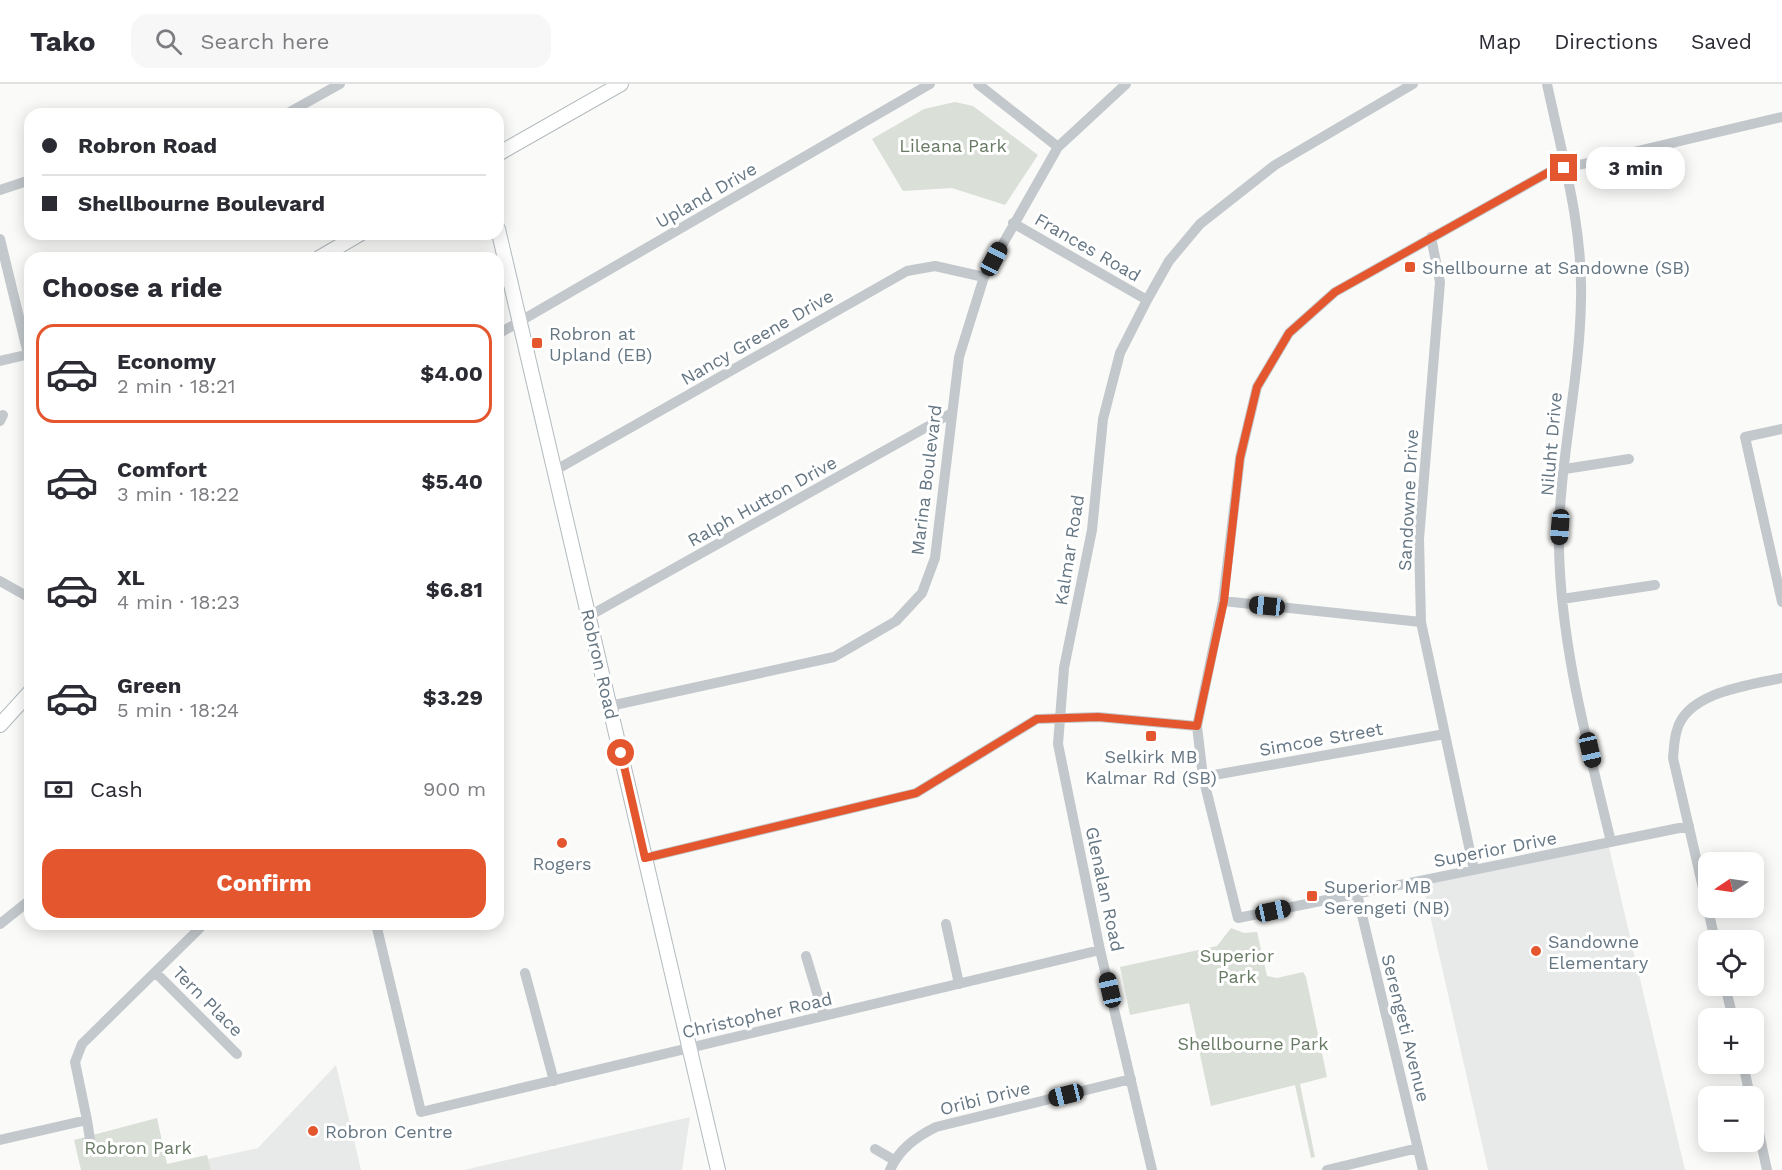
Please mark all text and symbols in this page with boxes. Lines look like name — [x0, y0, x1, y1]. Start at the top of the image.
search box — [131, 14, 551, 68]
text: Tako — [30, 25, 95, 58]
icon: search — [152, 25, 185, 58]
text: Search here — [200, 29, 329, 54]
text: Map — [1478, 29, 1521, 54]
text: Directions — [1554, 29, 1658, 54]
text: Saved — [1691, 29, 1752, 54]
text: Robron Road — [78, 133, 217, 158]
park label: Lileana Park — [899, 135, 1007, 156]
callout: 3 min — [1585, 147, 1684, 189]
route end — [1550, 154, 1577, 181]
text: 3 min — [1608, 156, 1663, 180]
street label: Upland Drive — [652, 158, 760, 232]
text: Shellbourne Boulevard — [78, 191, 325, 216]
street label: Frances Road — [1031, 208, 1145, 286]
car — [978, 239, 1010, 279]
place label: Shellbourne at Sandowne (SB) — [1422, 257, 1690, 278]
marker: Shellbourne at Sandowne (SB) — [1403, 260, 1417, 274]
text: Choose a ride — [42, 272, 222, 304]
street label: Nancy Greene Drive — [677, 285, 837, 389]
place label: Robron at Upland (EB) — [549, 323, 652, 365]
marker: Robron at Upland (EB) — [530, 336, 544, 350]
icon: car — [45, 347, 99, 401]
text: Economy — [117, 349, 216, 374]
text: $4.00 — [420, 361, 483, 386]
text: 2 min · 18:21 — [117, 374, 236, 398]
street label: Niluht Drive — [1536, 391, 1566, 497]
street label: Marina Boulevard — [906, 403, 946, 557]
street label: Sandowne Drive — [1394, 429, 1422, 571]
street label: Ralph Hutton Drive — [684, 451, 840, 551]
icon: car — [45, 455, 99, 509]
text: Comfort — [117, 457, 207, 482]
text: $5.40 — [421, 469, 483, 494]
text: 3 min · 18:22 — [117, 482, 239, 506]
street label: Kalmar Road — [1050, 493, 1088, 607]
car — [1550, 508, 1570, 546]
icon: car — [45, 563, 99, 617]
text: XL — [117, 565, 145, 590]
text: $6.81 — [426, 577, 483, 602]
text: 4 min · 18:23 — [117, 590, 240, 614]
car — [1248, 595, 1286, 617]
street label: Robron Road — [577, 607, 623, 721]
icon: car — [45, 671, 99, 725]
text: Green — [117, 673, 181, 698]
text: $3.29 — [423, 685, 483, 710]
text: 5 min · 18:24 — [117, 698, 239, 722]
street label: Simcoe Street — [1258, 718, 1385, 760]
marker: Selkirk MB Kalmar Rd (SB) — [1144, 729, 1158, 743]
car — [1577, 730, 1603, 770]
route start — [607, 739, 634, 766]
place label: Selkirk MB Kalmar Rd (SB) — [1085, 746, 1217, 788]
icon: cash — [42, 773, 75, 806]
text: Cash — [90, 777, 143, 802]
text: 900 m — [423, 777, 486, 801]
street label: Glenalan Road — [1082, 825, 1128, 953]
street label: Superior Drive — [1432, 827, 1558, 871]
marker: Rogers — [555, 836, 569, 850]
button: Confirm — [42, 849, 486, 918]
north arrow — [1698, 852, 1764, 918]
map controls — [1698, 852, 1764, 1152]
place label: Rogers — [533, 853, 591, 874]
place label: Superior MB Serengeti (NB) — [1324, 876, 1449, 918]
marker: Superior MB Serengeti (NB) — [1305, 889, 1319, 903]
car — [1254, 898, 1292, 924]
button: locate — [1698, 930, 1764, 996]
place label: Sandowne Elementary — [1548, 931, 1649, 973]
marker: Sandowne Elementary — [1529, 944, 1543, 958]
park label: Superior Park — [1200, 945, 1274, 987]
street label: Serengeti Avenue — [1377, 952, 1435, 1104]
street label: Tern Place — [168, 961, 248, 1041]
car — [1097, 970, 1123, 1010]
street label: Christopher Road — [680, 988, 834, 1042]
button: + — [1698, 1008, 1764, 1074]
park label: Shellbourne Park — [1177, 1033, 1329, 1054]
street label: Oribi Drive — [938, 1077, 1032, 1119]
car — [1046, 1082, 1086, 1108]
button: − — [1698, 1086, 1764, 1152]
place label: Robron Centre — [325, 1121, 453, 1142]
marker: Robron Centre — [306, 1124, 320, 1138]
park label: Robron Park — [84, 1137, 192, 1158]

